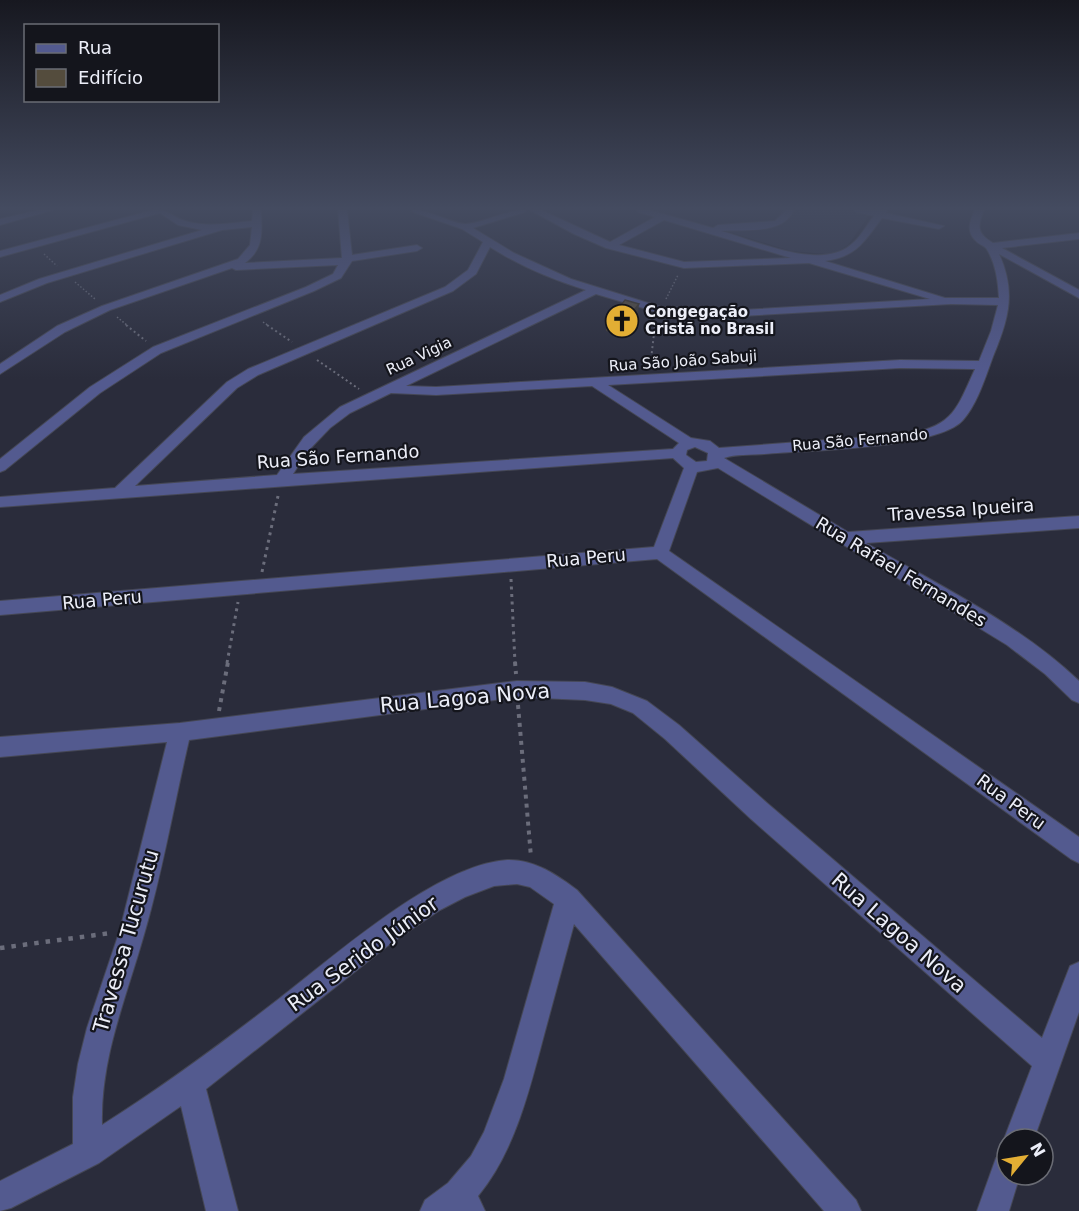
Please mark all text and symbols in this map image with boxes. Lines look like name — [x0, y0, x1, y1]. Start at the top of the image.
legend — [24, 24, 219, 102]
text: Rua — [78, 37, 112, 58]
text: Edifício — [78, 67, 143, 88]
church icon: Congegação Cristã no Brasil — [604, 303, 640, 339]
place label: Congegação Cristã no Brasil — [645, 303, 774, 338]
street label: Rua Vigia — [383, 333, 455, 379]
street label: Rua São João Sabuji — [608, 347, 758, 375]
street label: Rua São Fernando — [792, 425, 928, 455]
street label: Rua São Fernando — [256, 440, 420, 473]
street label: Travessa Ipueira — [886, 494, 1035, 525]
street label: Rua Rafael Fernandes — [812, 512, 990, 631]
street label: Rua Peru — [545, 544, 627, 571]
street label: Rua Peru — [61, 586, 143, 613]
street label: Rua Lagoa Nova — [379, 679, 551, 717]
street label: Rua Peru — [973, 770, 1050, 834]
street label: Travessa Tucurutu — [88, 847, 164, 1036]
street label: Rua Lagoa Nova — [827, 868, 971, 998]
street label: Rua Serido Júnior — [283, 891, 443, 1017]
north arrow — [995, 1127, 1055, 1187]
text: N — [1026, 1139, 1049, 1160]

